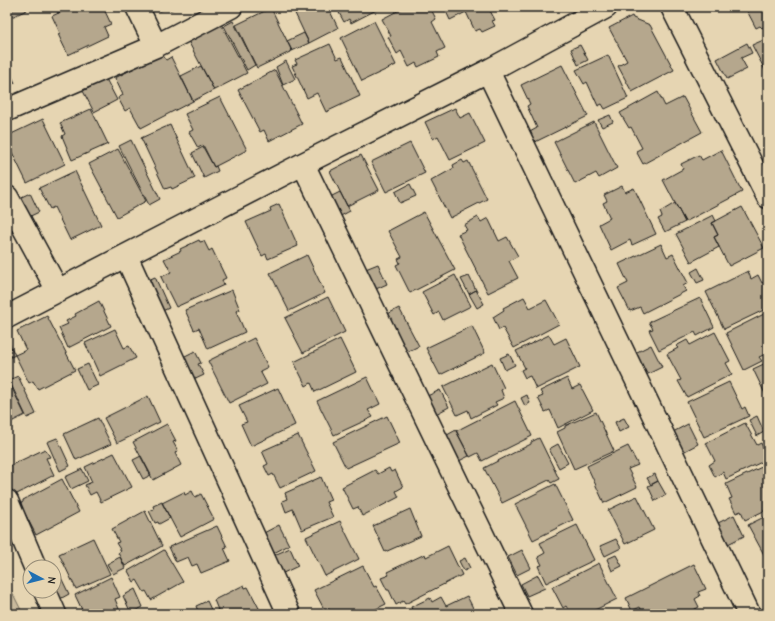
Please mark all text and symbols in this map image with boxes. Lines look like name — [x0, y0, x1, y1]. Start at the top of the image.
north arrow — [22, 559, 62, 599]
text: N — [45, 576, 58, 585]

